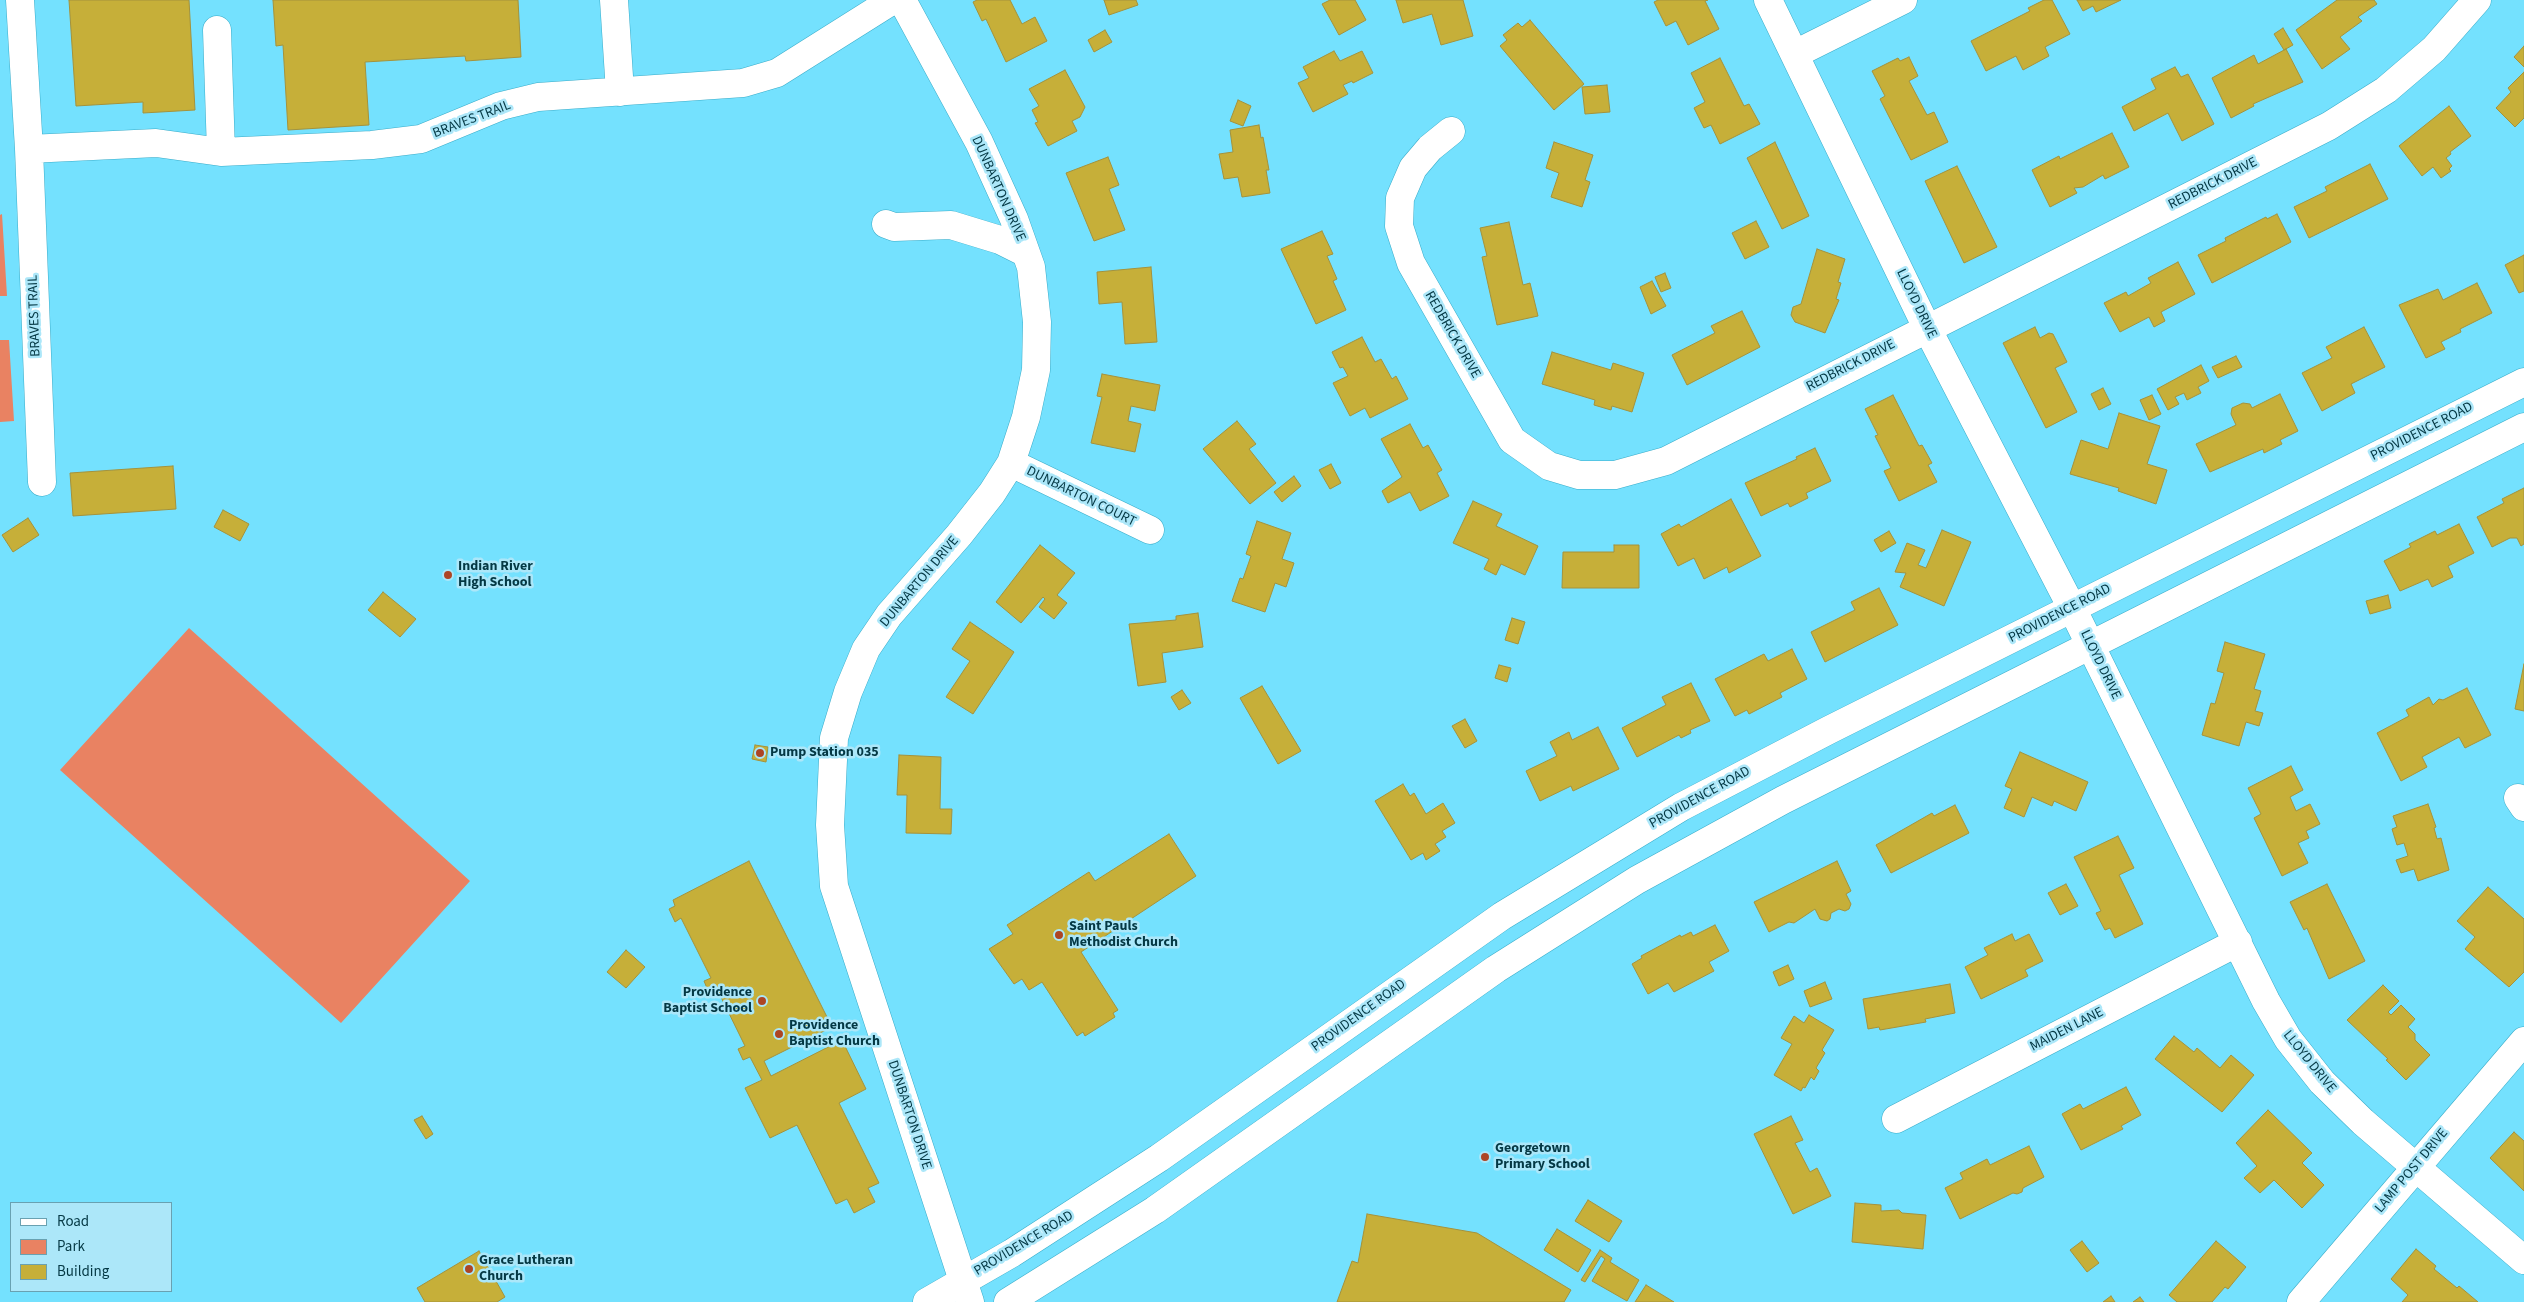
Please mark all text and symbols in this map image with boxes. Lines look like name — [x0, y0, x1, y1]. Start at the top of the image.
street label: BRAVES TRAIL — [431, 97, 513, 143]
street label: DUNBARTON DRIVE — [967, 134, 1029, 244]
street label: REDBRICK DRIVE — [2166, 154, 2260, 214]
street label: LLOYD DRIVE — [1892, 267, 1940, 341]
street label: BRAVES TRAIL — [25, 275, 45, 357]
street label: REDBRICK DRIVE — [1420, 289, 1484, 381]
street label: REDBRICK DRIVE — [1804, 336, 1898, 396]
street label: PROVIDENCE ROAD — [2368, 399, 2476, 465]
street label: DUNBARTON COURT — [1023, 463, 1139, 531]
street label: DUNBARTON DRIVE — [877, 533, 963, 631]
place label: Indian River High School — [458, 559, 533, 592]
marker: Indian River High School — [442, 569, 454, 581]
street label: PROVIDENCE ROAD — [2006, 581, 2114, 647]
street label: LLOYD DRIVE — [2076, 628, 2124, 702]
place label: Pump Station 035 — [770, 745, 879, 761]
marker: Pump Station 035 — [754, 747, 766, 759]
street label: PROVIDENCE ROAD — [1647, 763, 1753, 833]
place label: Saint Pauls Methodist Church — [1069, 919, 1178, 952]
marker: Saint Pauls Methodist Church — [1053, 929, 1065, 941]
street label: PROVIDENCE ROAD — [1309, 976, 1409, 1056]
place label: Providence Baptist School — [663, 985, 752, 1018]
marker: Providence Baptist School — [756, 995, 768, 1007]
street label: MAIDEN LANE — [2027, 1004, 2107, 1056]
place label: Providence Baptist Church — [789, 1018, 880, 1050]
marker: Providence Baptist Church — [773, 1028, 785, 1040]
street label: LLOYD DRIVE — [2279, 1028, 2339, 1096]
street label: DUNBARTON DRIVE — [883, 1058, 935, 1172]
street label: LAMP POST DRIVE — [2372, 1125, 2452, 1217]
place label: Georgetown Primary School — [1495, 1141, 1590, 1174]
marker: Georgetown Primary School — [1479, 1151, 1491, 1163]
legend — [10, 1202, 172, 1292]
street label: PROVIDENCE ROAD — [971, 1208, 1077, 1280]
text: Road — [57, 1211, 89, 1232]
text: Park — [57, 1236, 85, 1257]
place label: Grace Lutheran Church — [479, 1253, 573, 1285]
text: Building — [57, 1261, 109, 1282]
marker: Grace Lutheran Church — [463, 1263, 475, 1275]

